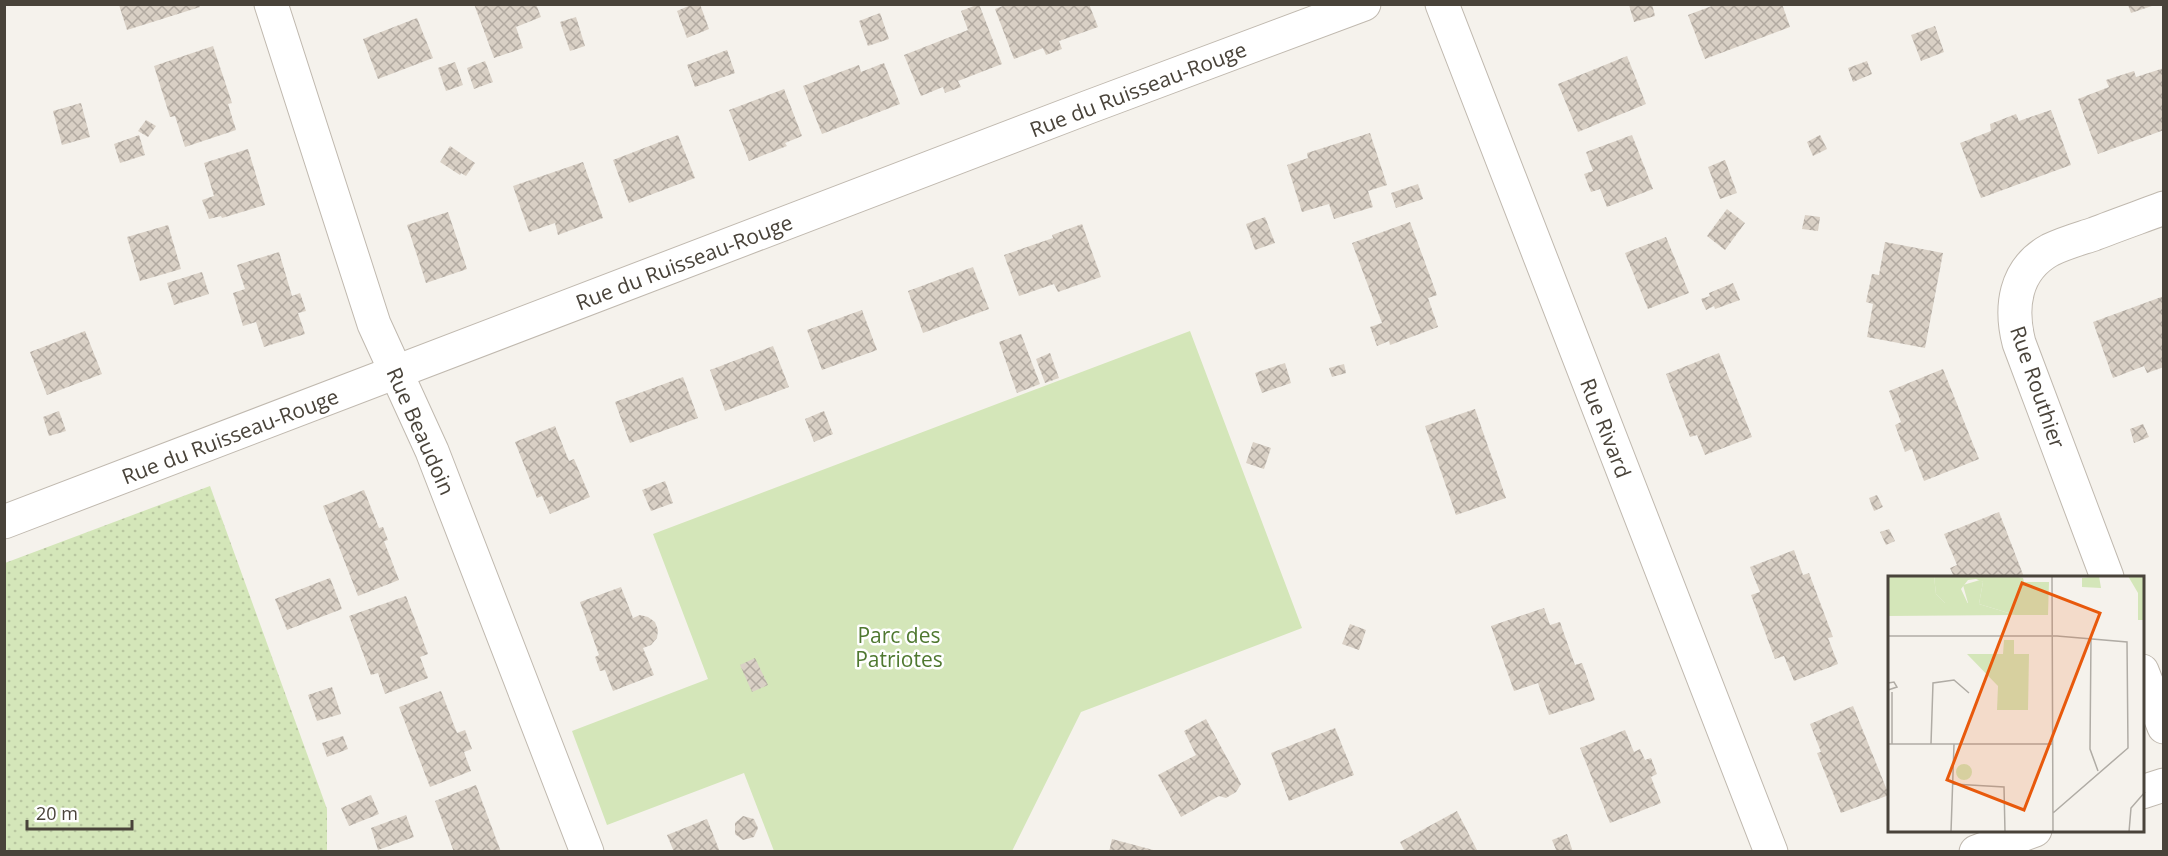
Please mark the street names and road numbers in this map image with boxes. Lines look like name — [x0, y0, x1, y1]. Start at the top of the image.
street label: Rue du Ruisseau-Rouge — [1026, 35, 1250, 143]
street label: Rue du Ruisseau-Rouge — [572, 208, 796, 316]
street label: Rue Routhier — [2004, 322, 2072, 452]
street label: Rue Beaudoin — [380, 363, 462, 499]
street label: Rue Rivard — [1574, 374, 1638, 482]
street label: Rue du Ruisseau-Rouge — [118, 382, 342, 490]

